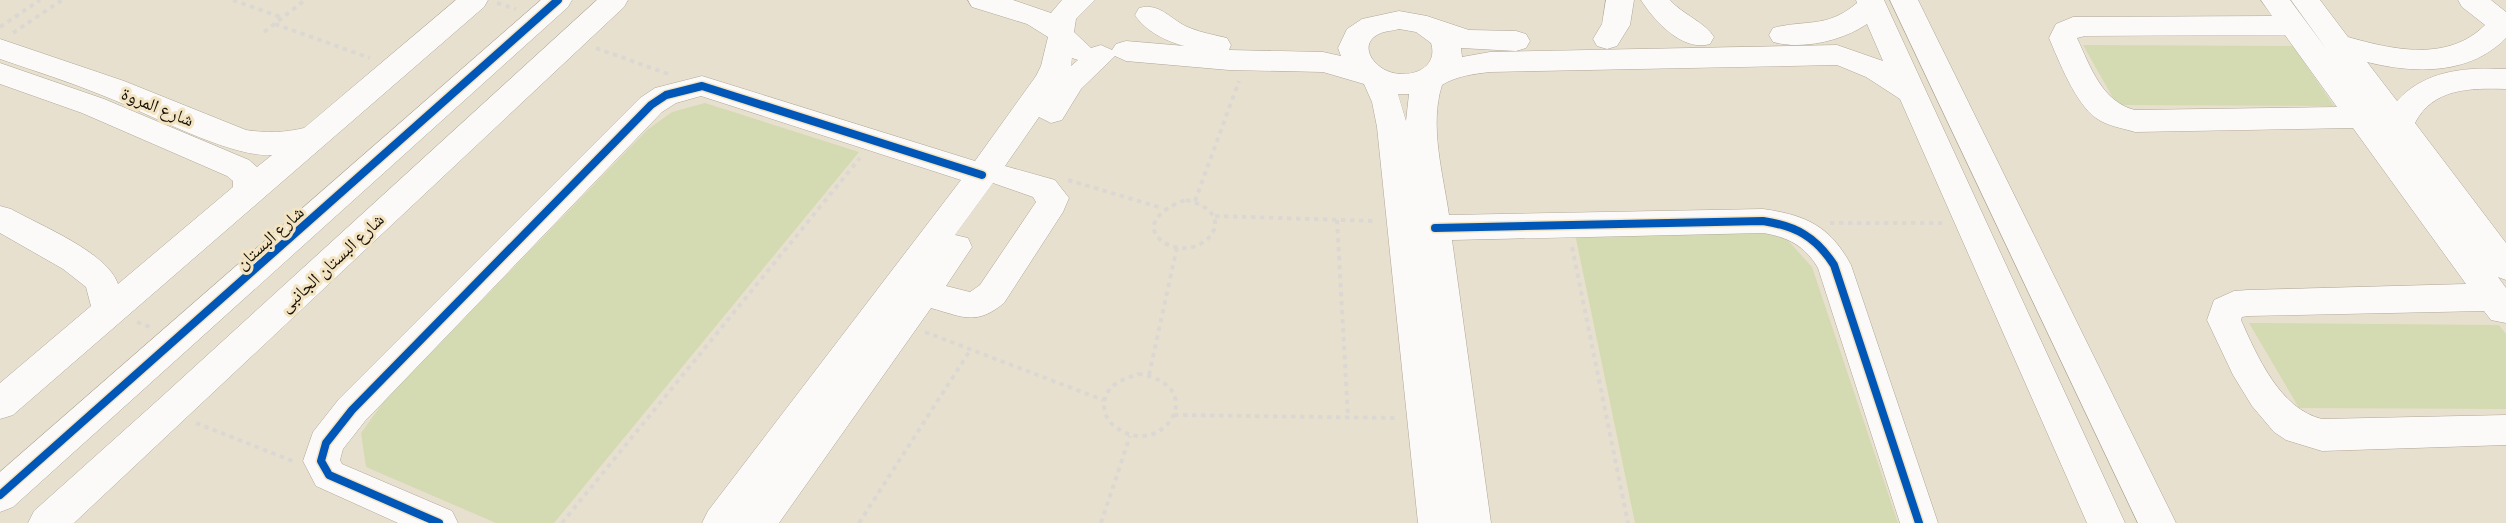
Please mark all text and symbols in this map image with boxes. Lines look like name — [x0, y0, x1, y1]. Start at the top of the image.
street label: شارع المروة — [118, 82, 197, 131]
street label: شارع البستان — [230, 201, 308, 274]
street label: شارع البستان الجانبى — [274, 208, 389, 317]

